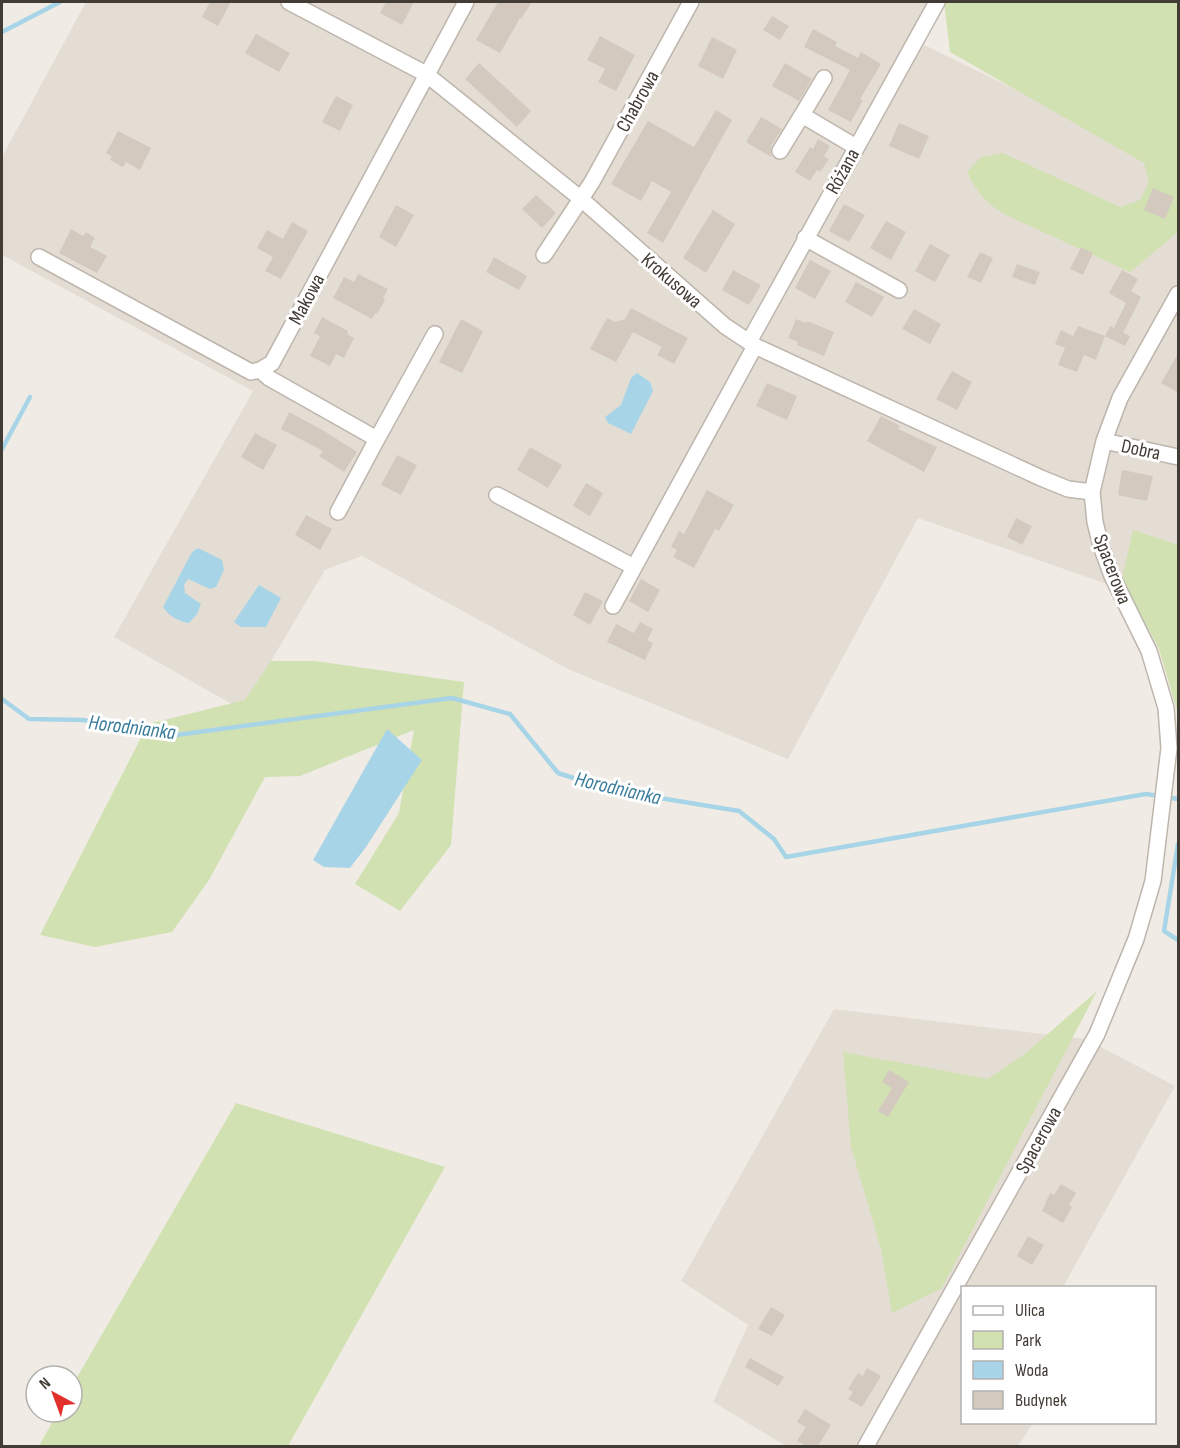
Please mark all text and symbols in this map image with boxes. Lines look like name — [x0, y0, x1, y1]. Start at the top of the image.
street label: Chabrowa — [611, 67, 665, 136]
street label: Różana — [821, 145, 865, 198]
street label: Krokusowa — [636, 248, 707, 314]
street label: Makowa — [284, 270, 330, 329]
street label: Dobra — [1119, 434, 1163, 466]
street label: Spacerowa — [1088, 531, 1136, 608]
water label: Horodnianka — [87, 710, 177, 745]
water label: Horodnianka — [572, 766, 664, 811]
street label: Spacerowa — [1011, 1103, 1067, 1178]
legend — [961, 1286, 1156, 1424]
text: Ulica — [1015, 1300, 1045, 1321]
text: Park — [1015, 1330, 1041, 1351]
text: Woda — [1015, 1360, 1048, 1381]
north arrow — [24, 1364, 84, 1424]
text: N — [36, 1374, 55, 1394]
text: Budynek — [1015, 1390, 1067, 1411]

